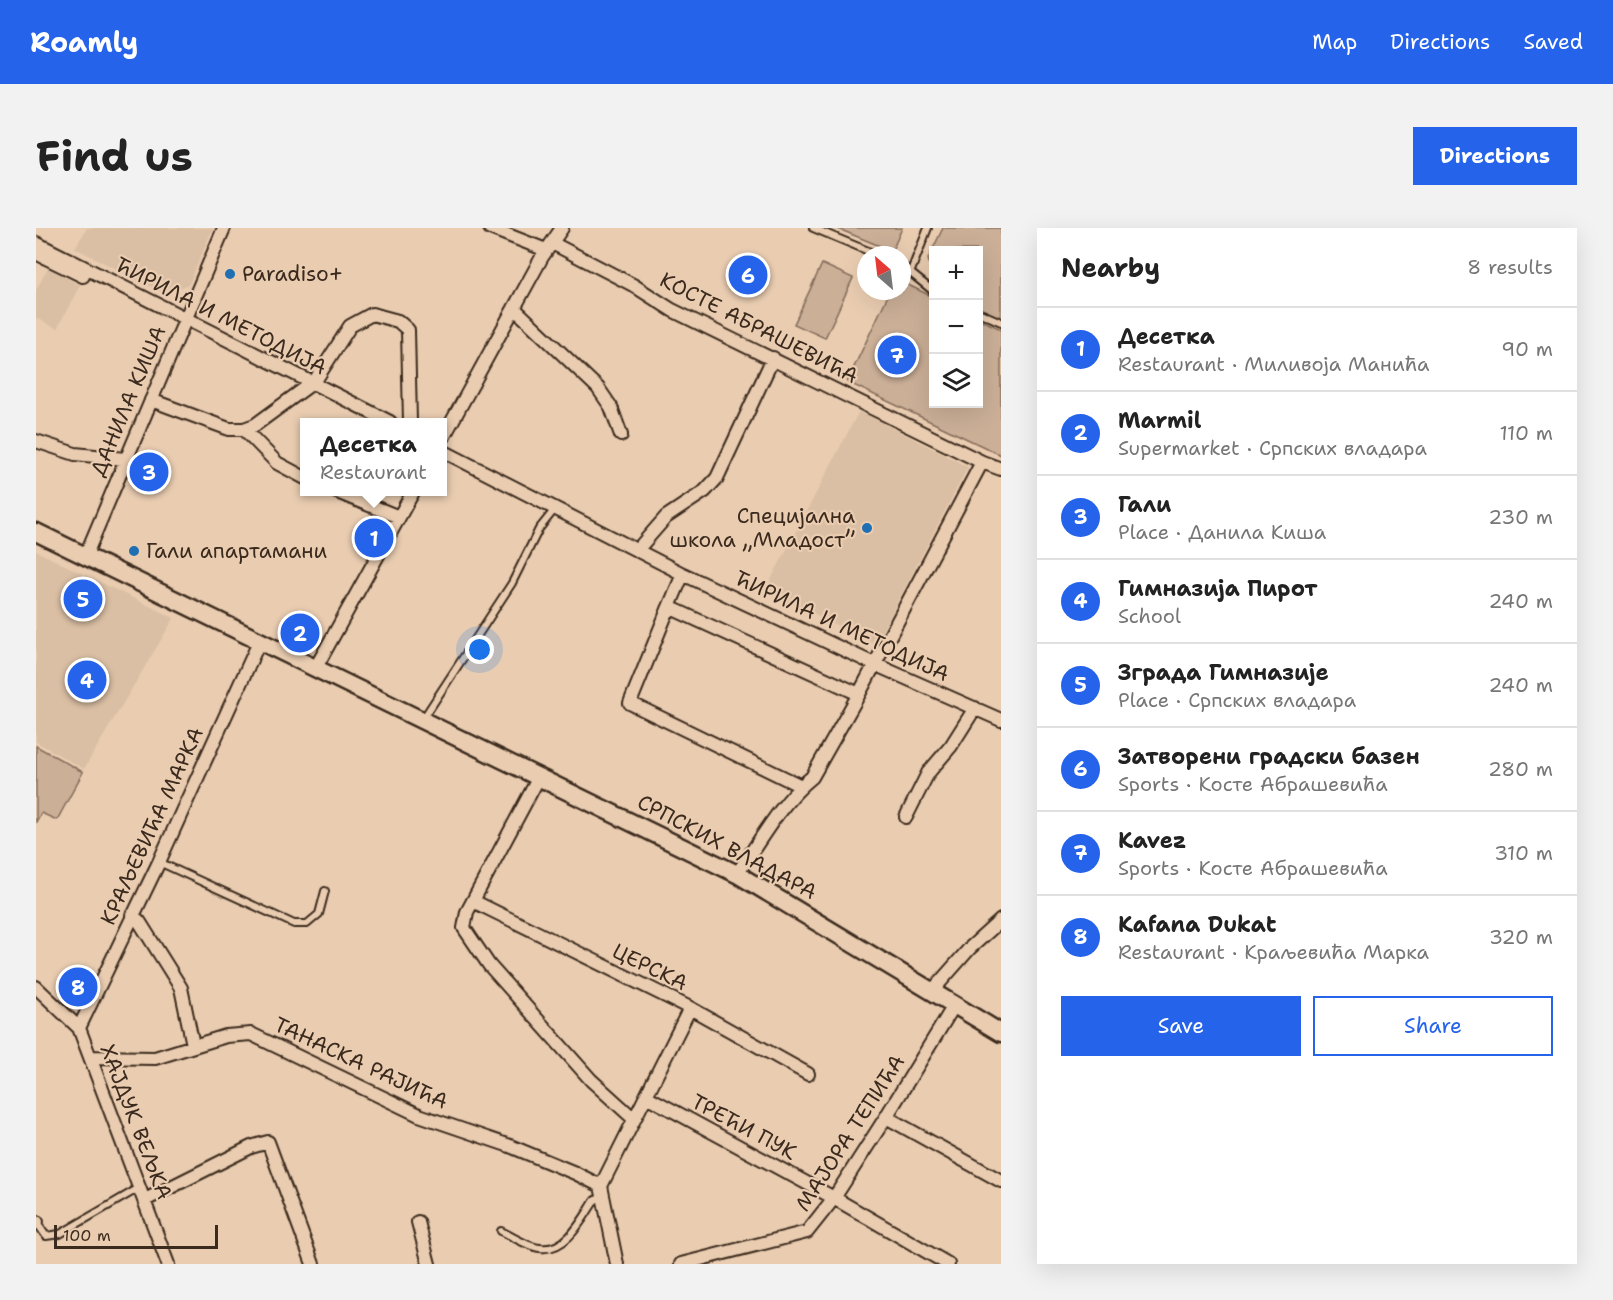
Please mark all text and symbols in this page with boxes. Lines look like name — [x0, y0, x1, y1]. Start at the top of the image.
text: Roamly — [30, 23, 138, 61]
text: Map — [1312, 28, 1357, 56]
text: Directions — [1390, 28, 1490, 56]
text: Saved — [1523, 28, 1583, 56]
button: Directions — [1413, 127, 1577, 185]
text: Find us — [36, 128, 193, 184]
north arrow — [857, 246, 911, 300]
map controls — [929, 246, 983, 408]
button: + — [929, 246, 983, 300]
street label: ЋИРИЛА И МЕТОДИЈА — [111, 250, 331, 382]
text: Nearby — [1061, 250, 1160, 285]
pin: 6 — [728, 252, 768, 298]
text: 8 results — [1467, 254, 1553, 280]
place label: Paradiso+ — [242, 260, 343, 288]
street label: КОСТЕ АБРАШЕВИЋА — [655, 266, 863, 390]
marker: Paradiso+ — [223, 267, 237, 281]
button: − — [929, 300, 983, 354]
street label: ДАНИЛА КИША — [84, 322, 172, 480]
text: Десетка — [1118, 322, 1215, 351]
pin: 7 — [878, 332, 916, 378]
text: 1 — [1076, 336, 1085, 362]
text: 90 m — [1501, 336, 1553, 362]
text: Restaurant · Миливоја Манића — [1118, 351, 1430, 377]
button: layers — [929, 354, 983, 408]
text: Marmil — [1118, 406, 1201, 435]
popup — [300, 418, 447, 496]
text: 2 — [1074, 420, 1088, 446]
text: 110 m — [1499, 420, 1553, 446]
text: Десетка — [320, 430, 417, 459]
text: Supermarket · Српских владара — [1118, 435, 1427, 461]
pin: 3 — [130, 450, 168, 494]
text: Restaurant — [320, 459, 427, 485]
text: Гали — [1118, 490, 1171, 519]
place label: Специјална школа „Младост” — [669, 502, 855, 554]
text: 3 — [1074, 504, 1088, 530]
text: 230 m — [1488, 504, 1553, 530]
pin: 1 — [354, 516, 394, 560]
text: Place · Данила Киша — [1118, 519, 1326, 545]
marker: Специјална школа „Младост” — [860, 521, 874, 535]
place label: Гали апартамани — [146, 537, 328, 565]
marker: Гали апартамани — [127, 544, 141, 558]
street label: ЋИРИЛА И МЕТОДИЈА — [730, 564, 954, 688]
text: Гимназија Пирот — [1118, 574, 1318, 603]
pin: 5 — [64, 576, 102, 622]
text: 4 — [1074, 588, 1088, 614]
text: 240 m — [1488, 588, 1553, 614]
text: School — [1118, 603, 1181, 629]
pin: 2 — [280, 610, 320, 656]
your location — [465, 635, 494, 664]
pin: 4 — [68, 658, 106, 702]
text: Зграда Гимназије — [1118, 658, 1329, 687]
text: 5 — [1074, 672, 1087, 698]
text: 240 m — [1488, 672, 1553, 698]
text: Place · Српских владара — [1118, 687, 1356, 713]
street label: КРАЉЕВИЋА МАРКА — [94, 723, 210, 929]
text: Затворени градски базен — [1118, 742, 1420, 771]
text: 6 — [1074, 756, 1088, 782]
text: 280 m — [1488, 756, 1553, 782]
text: Sports · Косте Абрашевића — [1118, 771, 1388, 797]
street label: СРПСКИХ ВЛАДАРА — [632, 788, 822, 906]
text: Kavez — [1118, 826, 1186, 855]
text: 7 — [1074, 840, 1088, 866]
text: 310 m — [1494, 840, 1553, 866]
text: Sports · Косте Абрашевића — [1118, 855, 1388, 881]
text: Kafana Dukat — [1118, 910, 1276, 939]
text: 8 — [1074, 924, 1088, 950]
text: 320 m — [1489, 924, 1553, 950]
street label: ЦЕРСКА — [608, 937, 692, 997]
text: Restaurant · Краљевића Марка — [1118, 939, 1429, 965]
pin: 8 — [58, 964, 98, 1010]
button: Save — [1061, 996, 1301, 1056]
button: Share — [1313, 996, 1553, 1056]
street label: ТАНАСКА РАЈИЋА — [270, 1010, 452, 1116]
street label: ХАЈДУК ВЕЉКА — [94, 1040, 178, 1204]
street label: МАЈОРА ТЕПИЋА — [789, 1049, 911, 1217]
street label: ТРЕЋИ ПУК — [686, 1087, 802, 1167]
scale bar — [54, 1222, 218, 1250]
text: 100 m — [63, 1225, 111, 1246]

